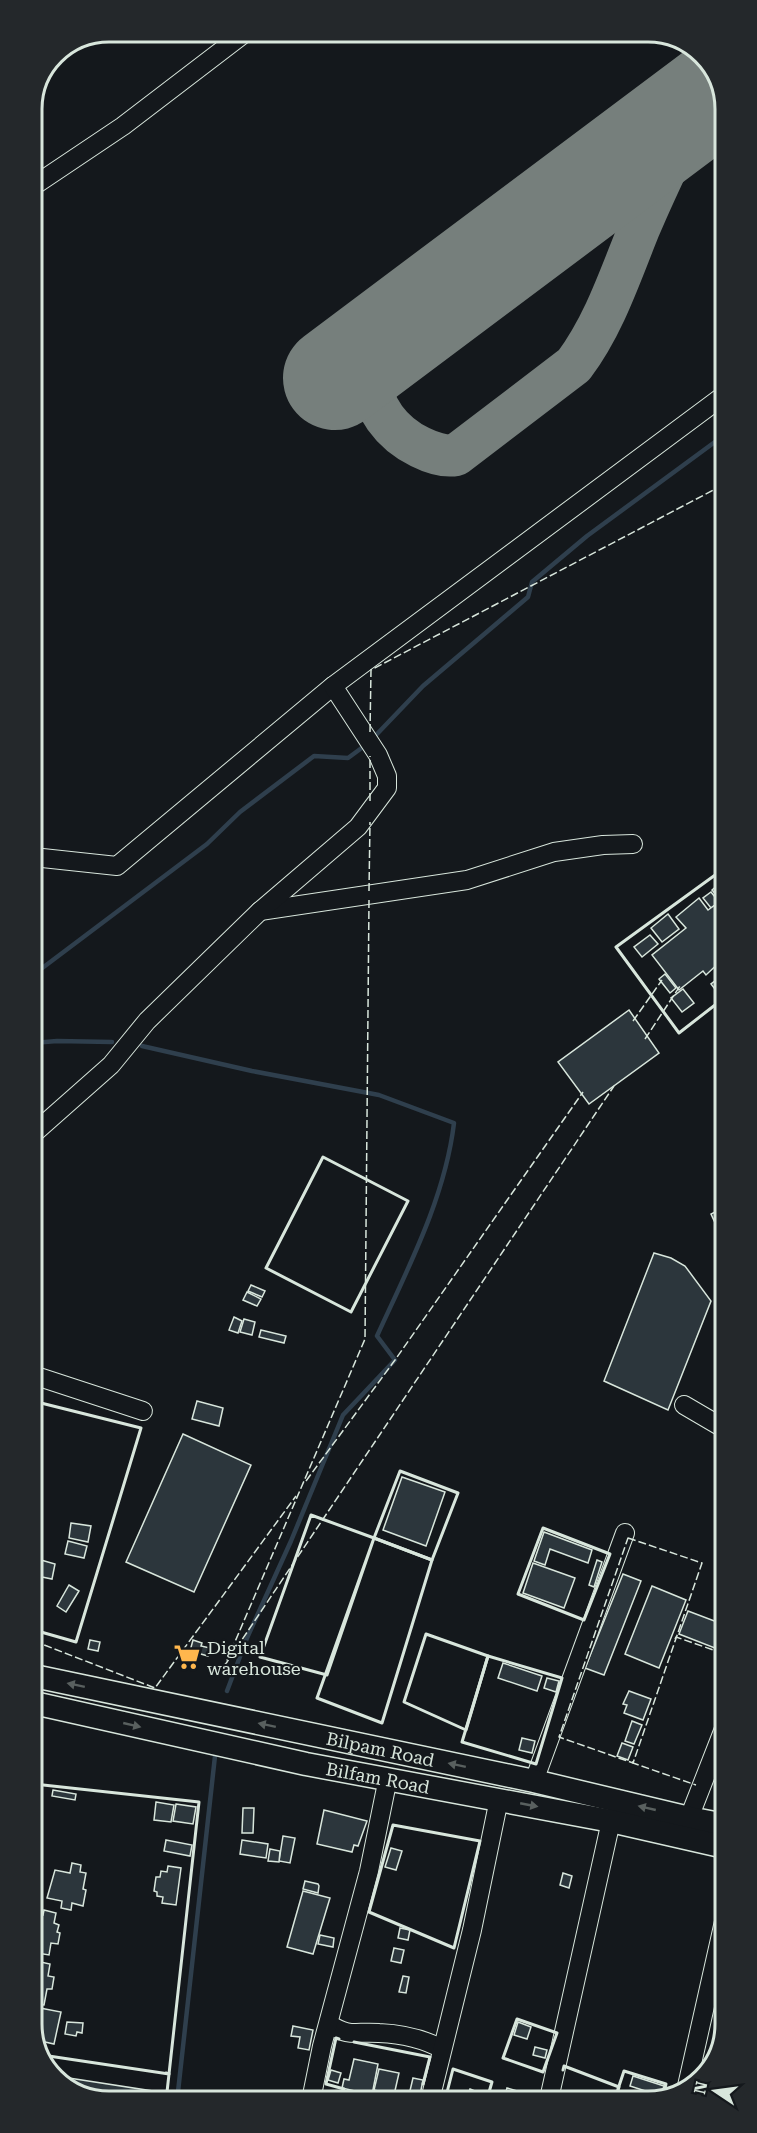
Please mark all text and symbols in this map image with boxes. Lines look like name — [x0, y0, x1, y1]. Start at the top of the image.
place label: Digital warehouse — [207, 1637, 301, 1679]
supermarket icon: Digital warehouse — [172, 1642, 202, 1672]
one-way arrow — [66, 1680, 85, 1689]
one-way arrow — [257, 1720, 276, 1729]
one-way arrow — [123, 1721, 142, 1730]
street label: Bilpam Road — [324, 1727, 437, 1770]
street label: Bilfam Road — [324, 1757, 432, 1798]
one-way arrow — [448, 1760, 467, 1769]
one-way arrow — [520, 1801, 539, 1810]
one-way arrow — [638, 1803, 657, 1813]
north arrow — [685, 2061, 745, 2121]
text: N — [690, 2080, 712, 2096]

